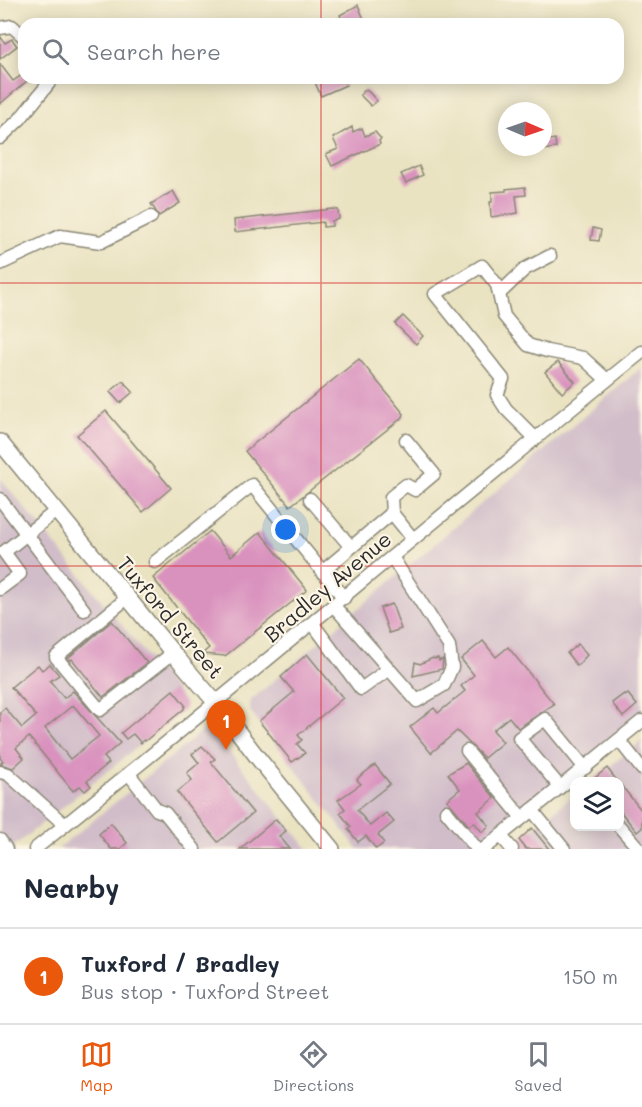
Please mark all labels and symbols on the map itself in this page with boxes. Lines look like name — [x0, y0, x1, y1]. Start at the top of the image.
north arrow — [498, 102, 552, 156]
your location — [271, 515, 300, 544]
street label: Bradley Avenue — [258, 525, 396, 647]
street label: Tuxford Street — [112, 550, 230, 684]
pin: 1 — [206, 700, 246, 750]

